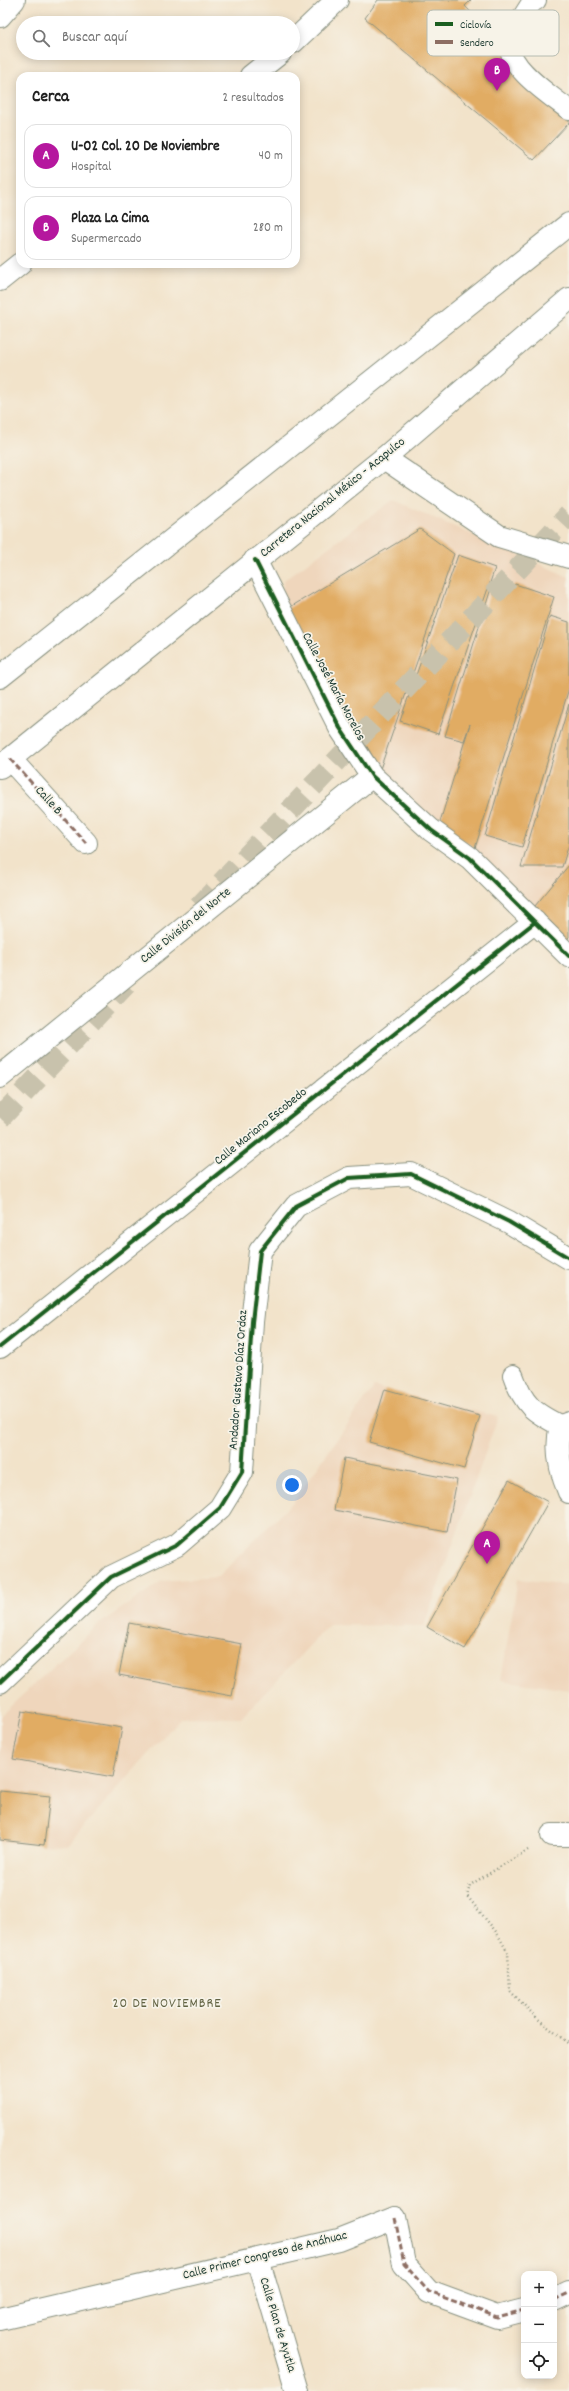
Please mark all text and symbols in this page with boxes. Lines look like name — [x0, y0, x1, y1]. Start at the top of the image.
legend — [427, 10, 559, 56]
search box — [16, 16, 300, 60]
text: Ciclovía — [460, 18, 492, 34]
icon: search — [30, 27, 52, 49]
text: Buscar aquí — [62, 27, 127, 49]
text: Sendero — [460, 36, 494, 52]
pin: B — [484, 58, 510, 91]
text: Cerca — [32, 86, 69, 110]
text: 2 resultados — [222, 89, 284, 108]
text: U-02 Col. 20 De Noviembre — [71, 136, 220, 158]
text: A — [42, 147, 50, 166]
text: 40 m — [259, 147, 283, 166]
text: Hospital — [71, 158, 111, 177]
text: Plaza La Cima — [71, 208, 149, 230]
text: B — [43, 219, 49, 238]
text: 280 m — [253, 219, 283, 238]
text: Supermercado — [71, 230, 142, 249]
street label: Carretera Nacional México - Acapulco — [256, 433, 410, 563]
street label: Calle José María Morelos — [296, 629, 370, 745]
street label: Calle B — [30, 782, 66, 820]
street label: Calle División del Norte — [136, 883, 236, 969]
street label: Calle Mariano Escobedo — [210, 1083, 312, 1171]
street label: Andador Gustavo Díaz Ordaz — [225, 1309, 253, 1451]
your location — [282, 1475, 302, 1495]
pin: A — [474, 1531, 500, 1564]
district label: 20 DE NOVIEMBRE — [112, 1994, 222, 2014]
street label: Calle Primer Congreso de Anáhuac — [181, 2226, 349, 2286]
map controls — [521, 2271, 557, 2379]
button: + — [521, 2271, 557, 2307]
street label: Calle Plan de Ayutla — [254, 2275, 301, 2376]
button: − — [521, 2307, 557, 2343]
button: locate — [521, 2343, 557, 2379]

